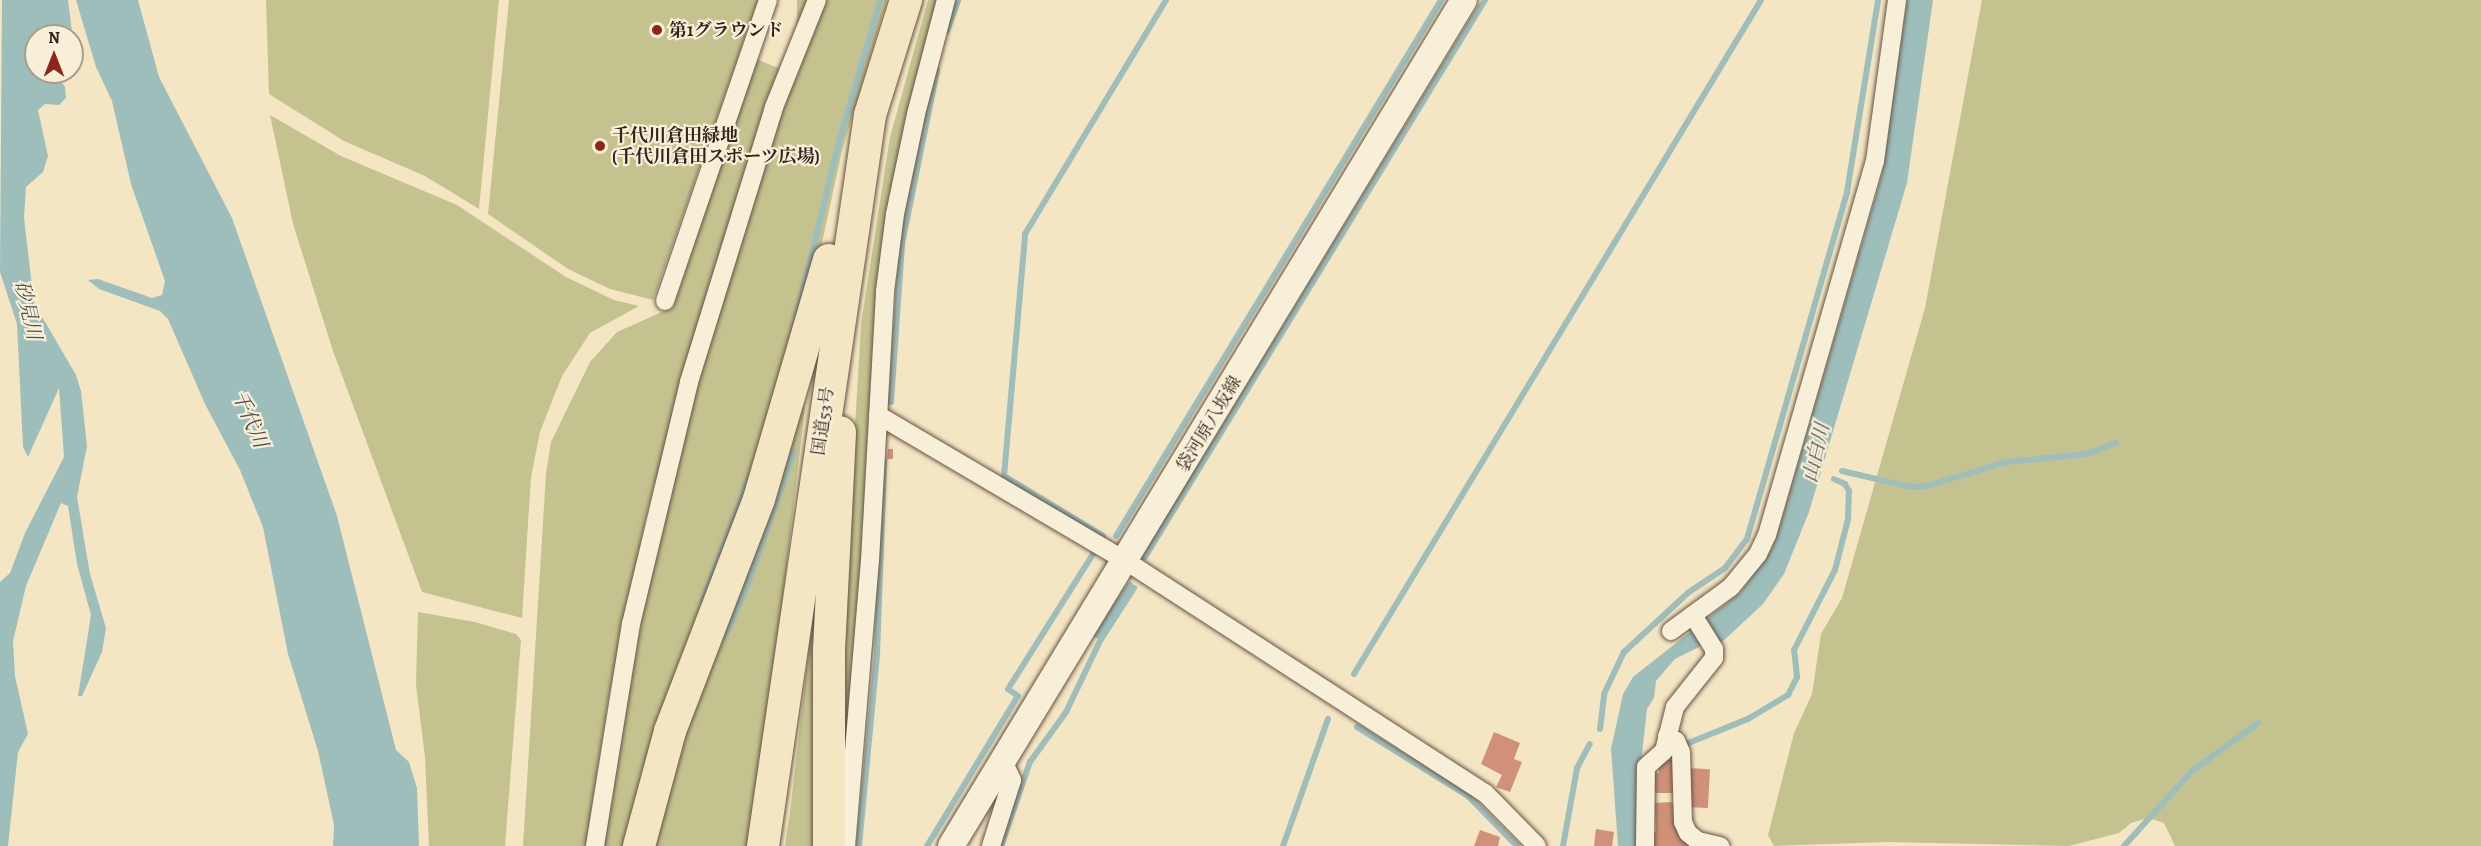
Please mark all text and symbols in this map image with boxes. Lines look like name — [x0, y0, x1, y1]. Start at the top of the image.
place label: 第1グラウンド — [669, 19, 783, 41]
marker: 第1グラウンド — [650, 23, 664, 37]
north arrow — [24, 24, 84, 84]
text: N — [48, 27, 60, 49]
place label: 千代川倉田緑地 (千代川倉田スポーツ広場) — [612, 125, 820, 168]
marker: 千代川倉田緑地 (千代川倉田スポーツ広場) — [593, 139, 607, 153]
water label: 砂見川 — [10, 278, 46, 342]
street label: 袋河原八坂線 — [1172, 372, 1246, 476]
street label: 国道53号 — [807, 385, 839, 457]
water label: 千代川 — [227, 387, 273, 451]
water label: 山白川 — [1798, 421, 1834, 485]

